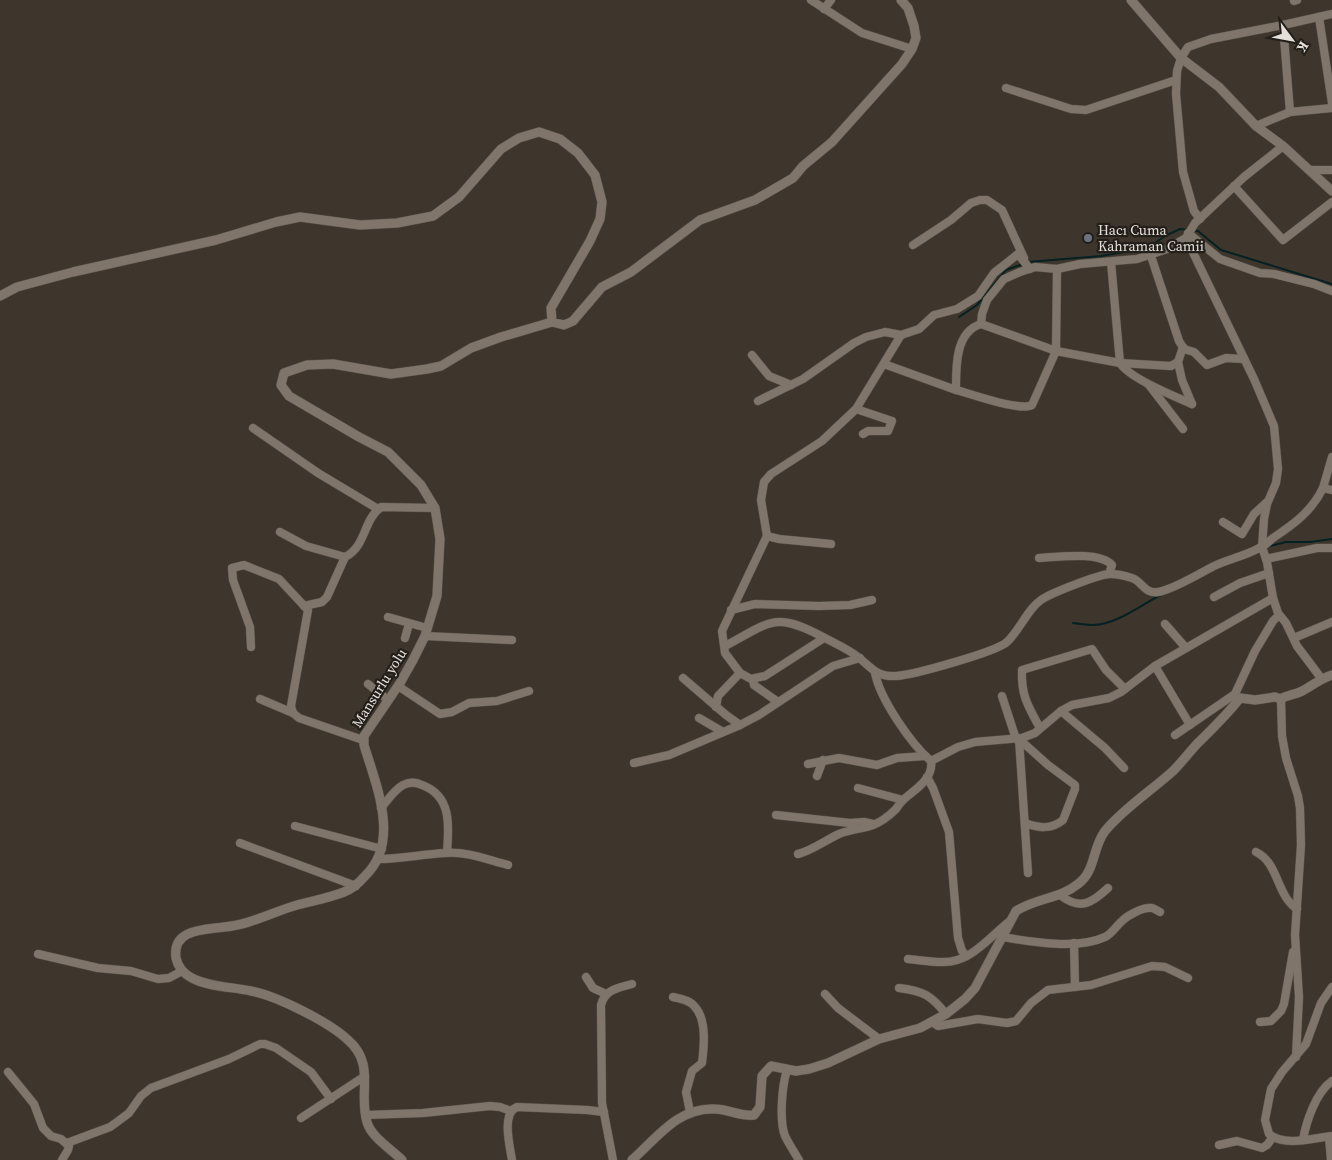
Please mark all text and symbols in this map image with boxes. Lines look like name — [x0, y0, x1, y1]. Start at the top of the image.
north arrow — [1267, 15, 1317, 65]
text: K — [1292, 37, 1314, 57]
place label: Hacı Cuma Kahraman Camii — [1098, 220, 1204, 256]
marker: Hacı Cuma Kahraman Camii — [1082, 232, 1094, 244]
street label: Mansurlu yolu — [347, 645, 411, 731]

